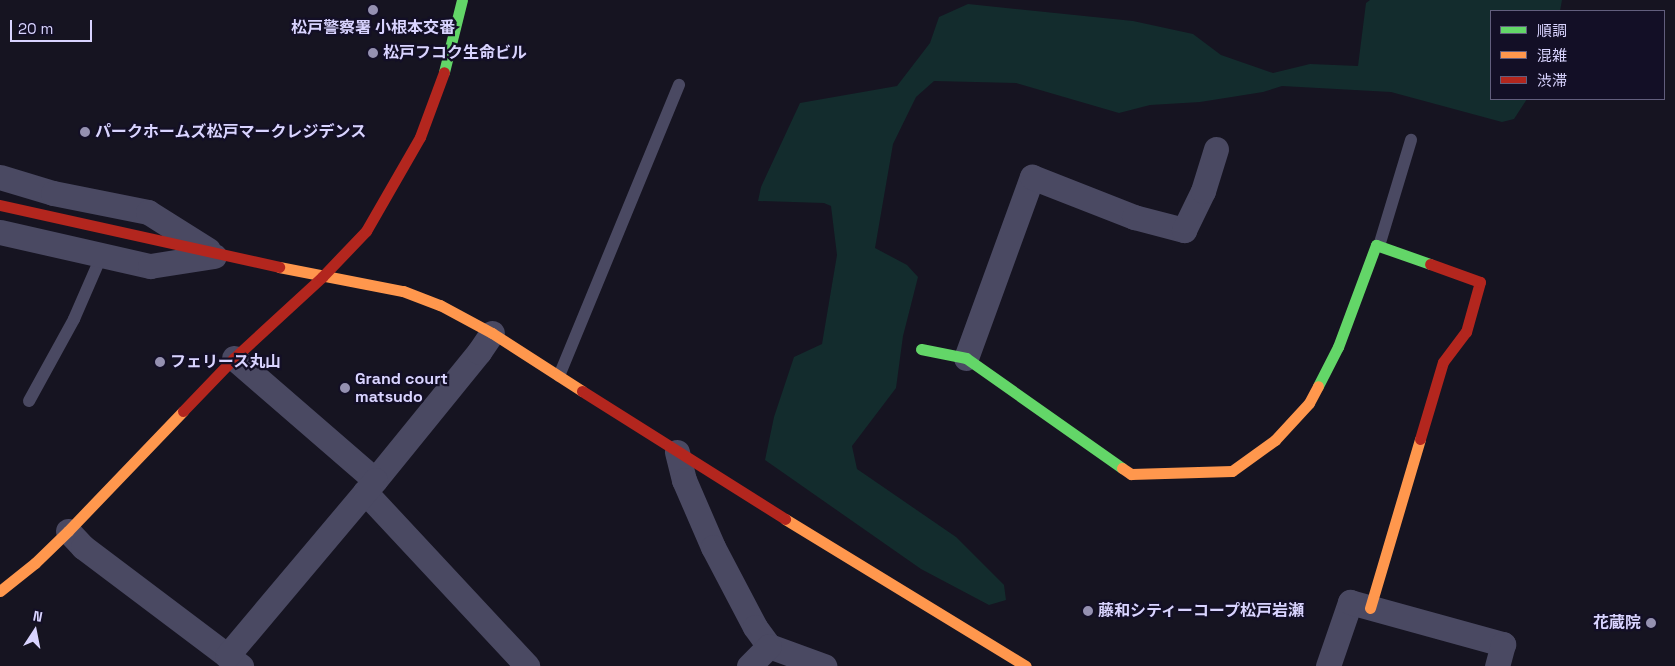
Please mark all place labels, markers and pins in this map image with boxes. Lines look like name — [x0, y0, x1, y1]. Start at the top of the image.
marker: 松戸警察署 小根本交番 — [367, 4, 379, 16]
place label: 松戸警察署 小根本交番 — [291, 18, 455, 38]
place label: 松戸フコク生命ビル — [383, 43, 527, 63]
marker: 松戸フコク生命ビル — [367, 47, 379, 59]
place label: パークホームズ松戸マークレジデンス — [95, 122, 367, 142]
marker: パークホームズ松戸マークレジデンス — [79, 126, 91, 138]
place label: フェリース丸山 — [170, 352, 282, 372]
marker: フェリース丸山 — [154, 356, 166, 368]
place label: Grand court matsudo — [355, 369, 448, 407]
marker: Grand court matsudo — [339, 382, 351, 394]
place label: 藤和シティーコープ松戸岩瀬 — [1098, 601, 1306, 621]
marker: 藤和シティーコープ松戸岩瀬 — [1082, 605, 1094, 617]
place label: 花蔵院 — [1593, 613, 1641, 633]
marker: 花蔵院 — [1645, 617, 1657, 629]

